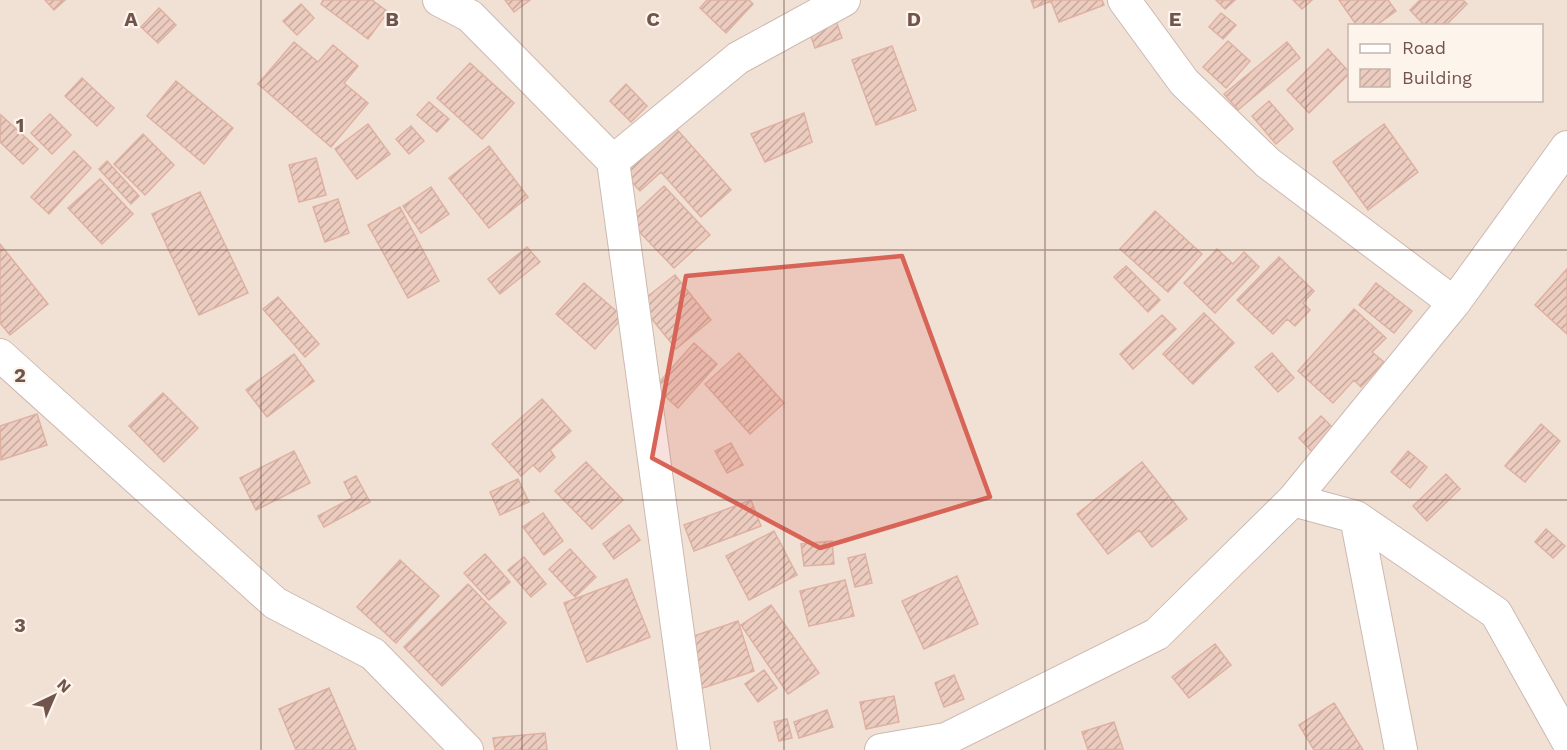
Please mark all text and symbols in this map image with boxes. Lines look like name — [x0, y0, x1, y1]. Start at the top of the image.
text: A — [124, 7, 138, 31]
text: B — [385, 7, 399, 31]
text: C — [646, 7, 660, 31]
text: D — [907, 7, 921, 31]
text: E — [1169, 7, 1181, 31]
legend — [1348, 24, 1543, 102]
text: Road — [1402, 37, 1446, 58]
text: Building — [1402, 67, 1472, 88]
text: 1 — [16, 113, 24, 137]
text: 2 — [14, 363, 26, 387]
text: 3 — [14, 613, 26, 637]
north arrow — [24, 666, 84, 726]
text: N — [53, 675, 75, 697]

